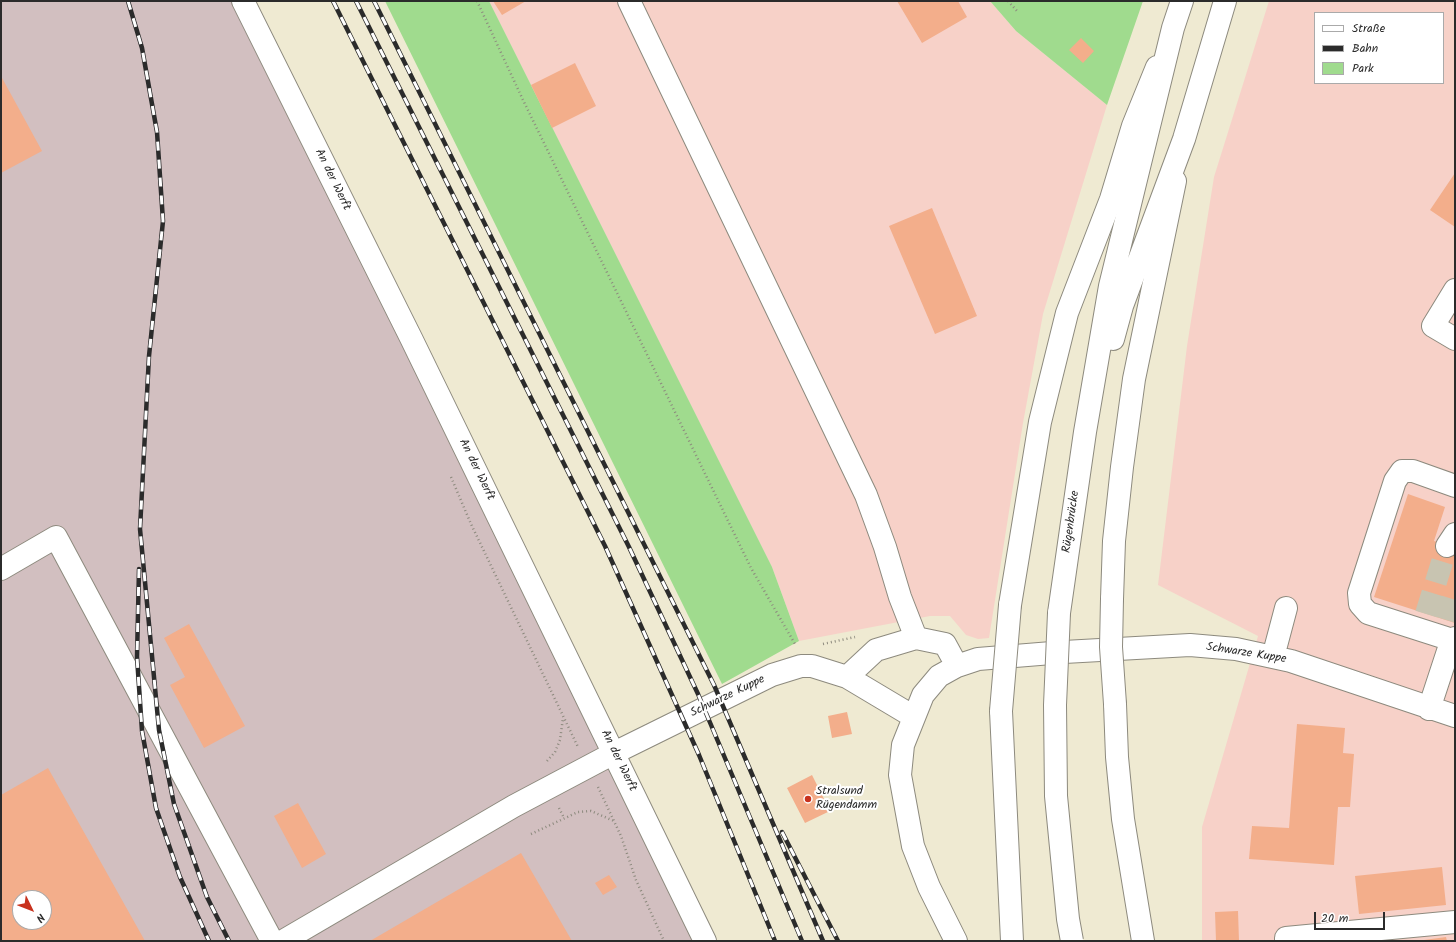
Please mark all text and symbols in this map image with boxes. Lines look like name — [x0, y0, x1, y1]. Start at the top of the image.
legend — [1314, 12, 1444, 84]
text: Straße — [1352, 19, 1385, 38]
text: Bahn — [1352, 39, 1378, 58]
text: Park — [1352, 59, 1374, 78]
street label: An der Werft — [311, 147, 353, 213]
street label: An der Werft — [455, 437, 497, 503]
street label: Rügenbrücke — [1061, 490, 1083, 554]
street label: Schwarze Kuppe — [1205, 641, 1287, 667]
street label: Schwarze Kuppe — [688, 673, 768, 721]
street label: An der Werft — [597, 728, 639, 794]
place label: Stralsund Rügendamm — [816, 785, 877, 813]
marker: Stralsund Rügendamm — [803, 794, 813, 804]
north arrow — [12, 890, 52, 930]
scale bar — [1316, 904, 1387, 930]
text: N — [31, 909, 49, 926]
text: 20 m — [1321, 909, 1348, 928]

